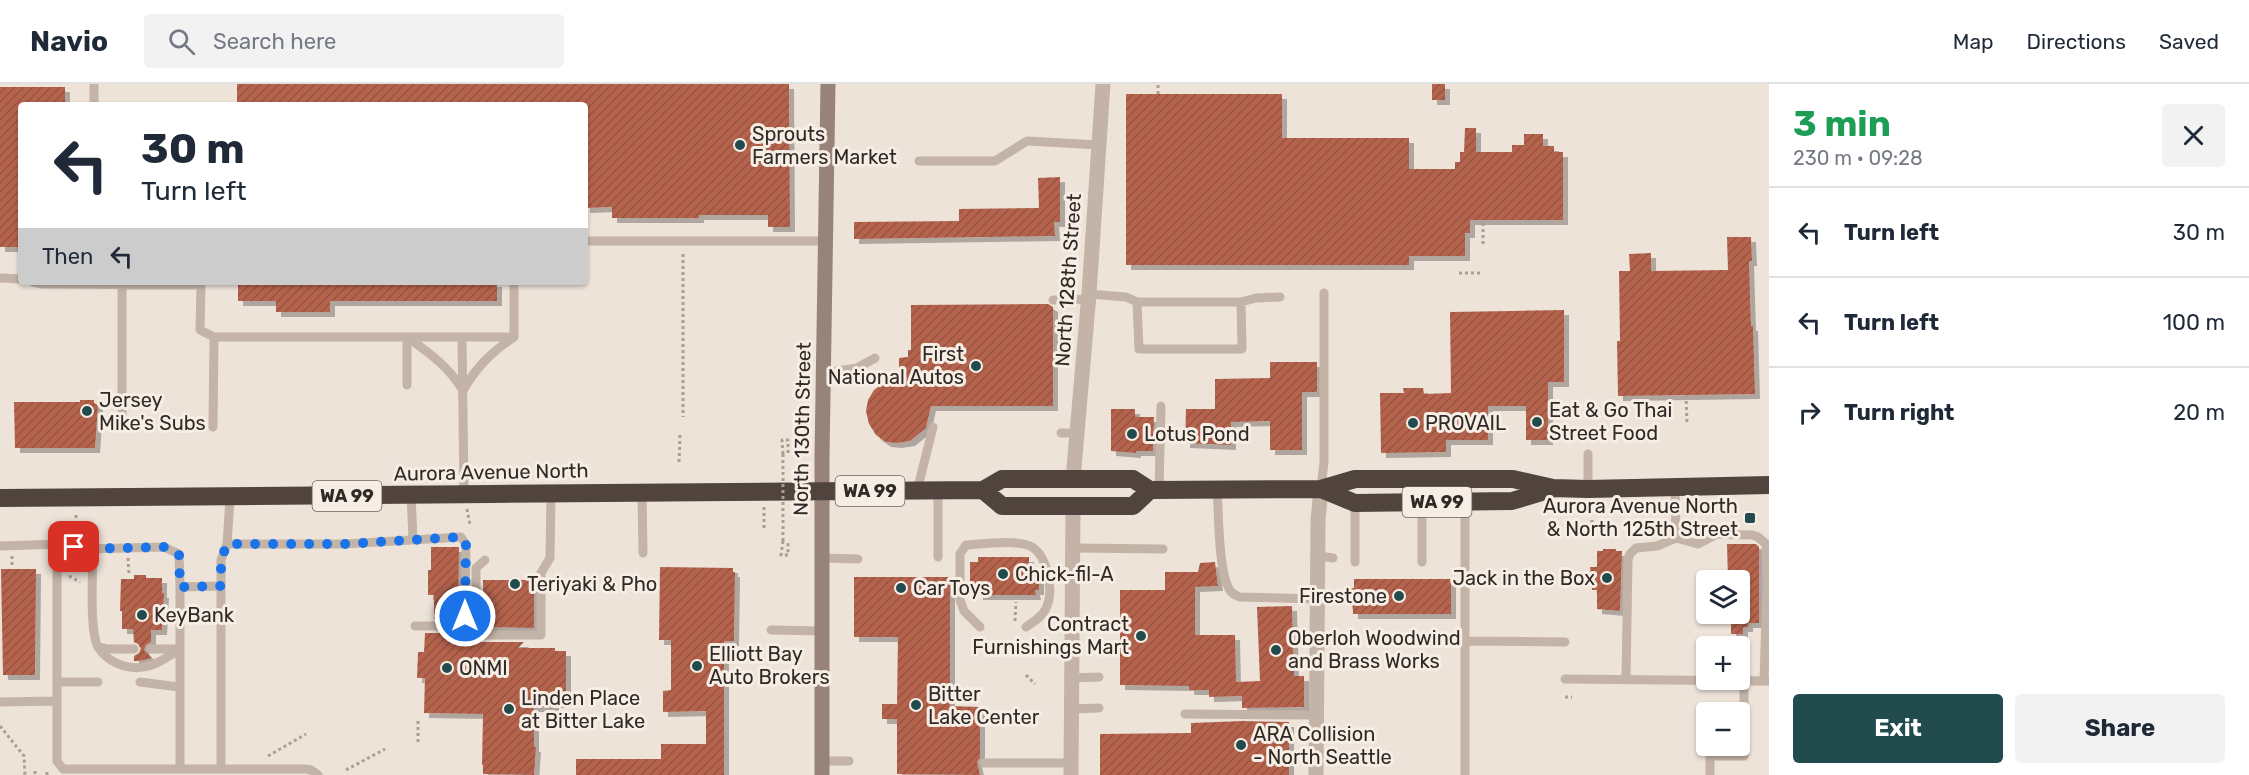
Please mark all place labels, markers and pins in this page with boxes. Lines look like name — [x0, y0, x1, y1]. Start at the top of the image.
place label: Sprouts Farmers Market — [752, 122, 897, 169]
marker: Sprouts Farmers Market — [733, 138, 747, 152]
place label: First National Autos — [828, 342, 964, 389]
marker: First National Autos — [969, 359, 983, 373]
place label: Jersey Mike's Subs — [99, 388, 206, 435]
place label: Eat & Go Thai Street Food — [1549, 398, 1672, 445]
marker: Jersey Mike's Subs — [80, 404, 94, 418]
place label: PROVAIL — [1425, 411, 1506, 435]
marker: Eat & Go Thai Street Food — [1530, 415, 1544, 429]
marker: PROVAIL — [1406, 416, 1420, 430]
place label: Lotus Pond — [1144, 422, 1250, 446]
marker: Lotus Pond — [1125, 427, 1139, 441]
place label: Aurora Avenue North & North 125th Street — [1543, 494, 1738, 541]
marker: Aurora Avenue North & North 125th Street — [1743, 511, 1757, 525]
pin — [48, 521, 99, 572]
place label: Chick-fil-A — [1015, 562, 1114, 586]
place label: Jack in the Box — [1452, 566, 1595, 590]
marker: Chick-fil-A — [996, 567, 1010, 581]
marker: Jack in the Box — [1600, 571, 1614, 585]
place label: Teriyaki & Pho — [527, 572, 657, 596]
place label: Car Toys — [913, 576, 991, 600]
marker: Teriyaki & Pho — [508, 577, 522, 591]
marker: Car Toys — [894, 581, 908, 595]
place label: Firestone — [1299, 584, 1387, 608]
marker: Firestone — [1392, 589, 1406, 603]
place label: KeyBank — [154, 603, 235, 627]
marker: KeyBank — [135, 608, 149, 622]
place label: Contract Furnishings Mart — [972, 612, 1129, 659]
place label: Oberloh Woodwind and Brass Works — [1288, 626, 1461, 673]
marker: Contract Furnishings Mart — [1134, 629, 1148, 643]
place label: Elliott Bay Auto Brokers — [709, 642, 830, 689]
marker: Oberloh Woodwind and Brass Works — [1269, 643, 1283, 657]
place label: ONMI — [459, 656, 508, 680]
marker: Elliott Bay Auto Brokers — [690, 659, 704, 673]
marker: ONMI — [440, 661, 454, 675]
place label: Bitter Lake Center — [928, 682, 1040, 729]
place label: Linden Place at Bitter Lake — [521, 686, 645, 733]
marker: Bitter Lake Center — [909, 698, 923, 712]
marker: Linden Place at Bitter Lake — [502, 702, 516, 716]
place label: ARA Collision - North Seattle — [1253, 722, 1392, 769]
marker: ARA Collision - North Seattle — [1234, 738, 1248, 752]

